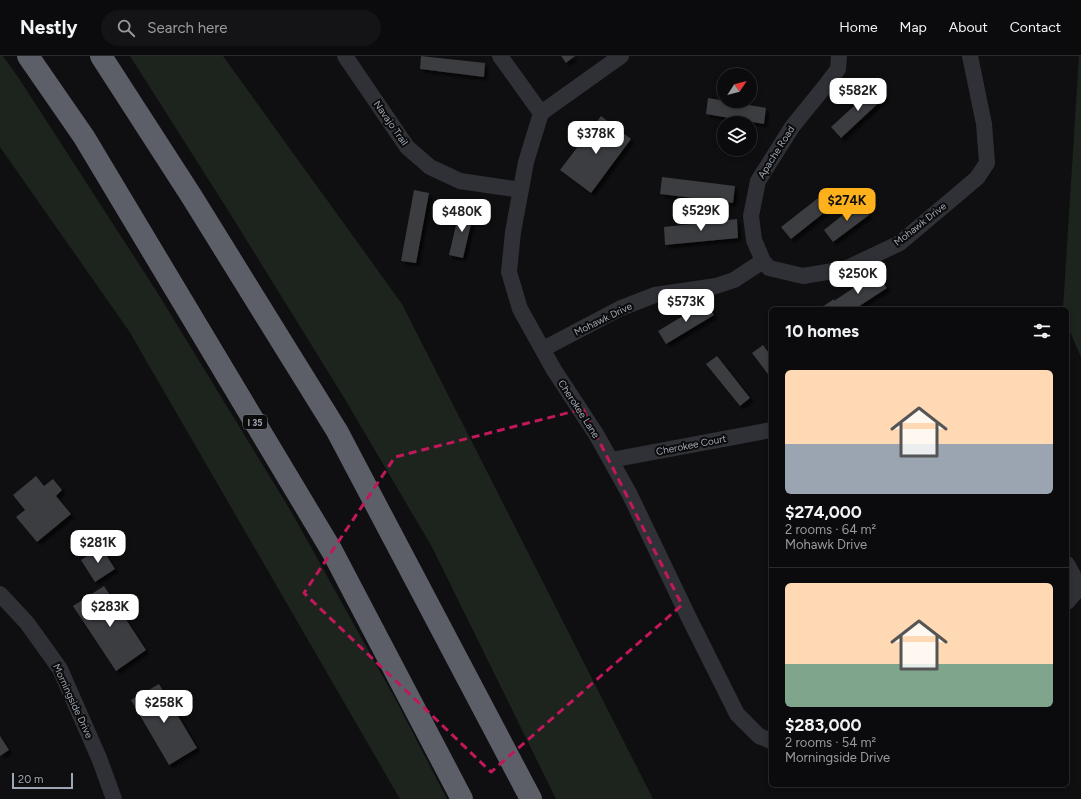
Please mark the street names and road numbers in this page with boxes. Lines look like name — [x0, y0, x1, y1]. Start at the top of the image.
street label: Navajo Trail — [371, 98, 411, 148]
street label: Apache Road — [755, 123, 797, 181]
street label: Mohawk Drive — [891, 199, 949, 249]
street label: Mohawk Drive — [572, 299, 635, 339]
street label: Cherokee Lane — [555, 377, 603, 441]
road number: I 35 — [243, 415, 267, 429]
street label: Cherokee Court — [655, 432, 727, 458]
street label: Morningside Drive — [50, 662, 96, 741]

